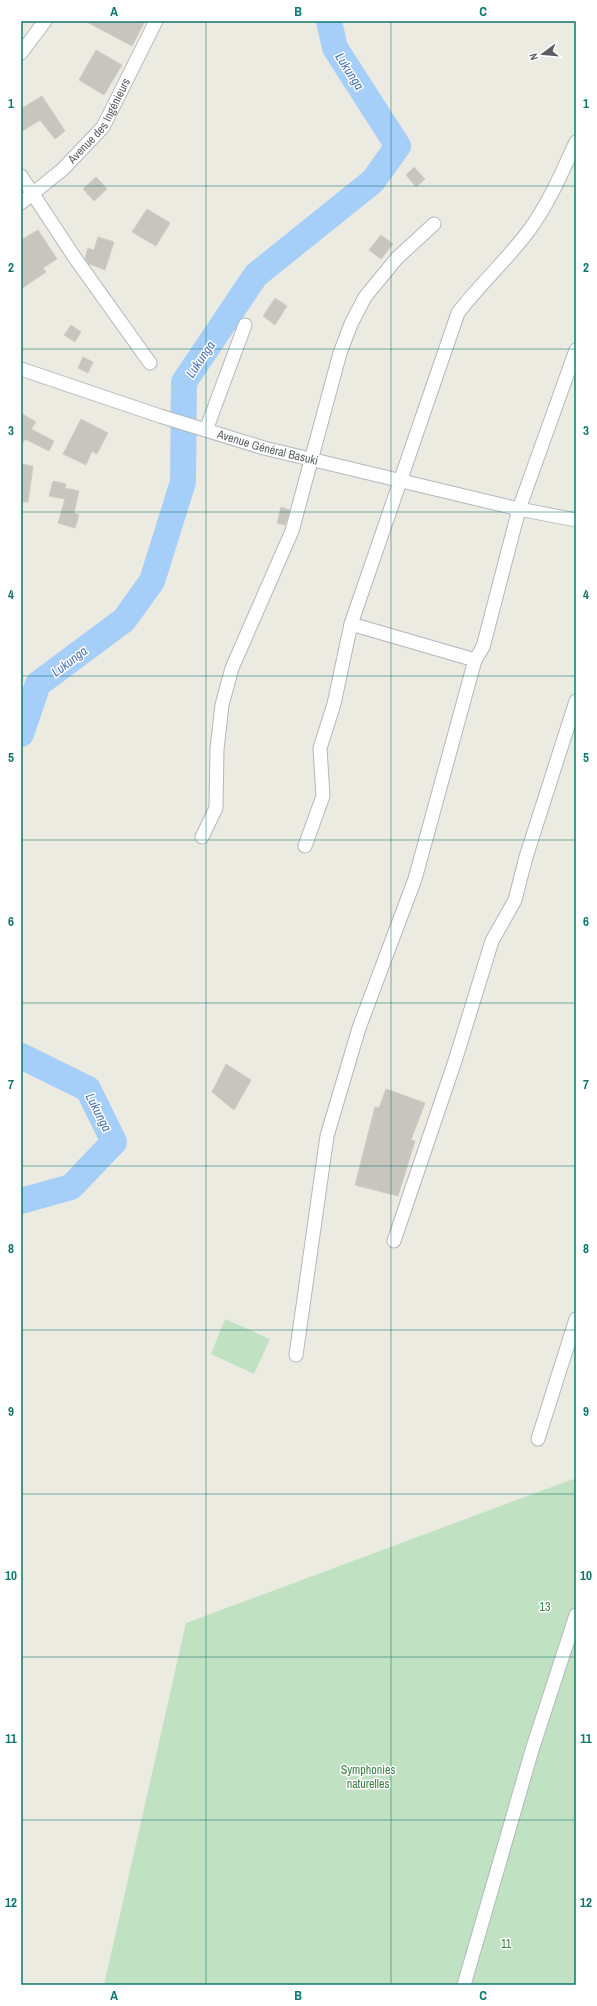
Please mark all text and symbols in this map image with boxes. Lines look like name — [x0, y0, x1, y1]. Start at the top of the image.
text: A — [110, 3, 118, 20]
text: B — [294, 3, 302, 20]
text: C — [479, 3, 487, 20]
north arrow — [523, 34, 563, 74]
water label: Lukunga — [331, 49, 368, 93]
text: N — [526, 52, 541, 62]
street label: Avenue des Ingénieurs — [64, 75, 134, 168]
text: 1 — [8, 95, 14, 112]
text: 1 — [583, 95, 589, 112]
text: 2 — [8, 259, 14, 276]
text: 2 — [583, 259, 589, 276]
water label: Lukunga — [182, 338, 219, 381]
text: 3 — [8, 422, 14, 439]
text: 3 — [583, 422, 589, 439]
street label: Avenue Général Basuki — [214, 426, 320, 469]
text: 4 — [8, 586, 14, 603]
text: 4 — [583, 586, 589, 603]
water label: Lukunga — [48, 642, 91, 680]
text: 5 — [8, 749, 14, 766]
text: 5 — [583, 749, 589, 766]
text: 6 — [8, 913, 14, 930]
text: 6 — [583, 913, 589, 930]
text: 7 — [8, 1076, 14, 1093]
text: 7 — [583, 1076, 589, 1093]
water label: Lukunga — [82, 1090, 115, 1134]
text: 8 — [8, 1240, 14, 1257]
text: 8 — [583, 1240, 589, 1257]
text: 9 — [8, 1403, 14, 1420]
text: 9 — [583, 1403, 589, 1420]
text: 10 — [5, 1567, 17, 1584]
text: 10 — [580, 1567, 592, 1584]
park label: 13 — [540, 1599, 550, 1615]
text: 11 — [5, 1730, 17, 1747]
text: 11 — [580, 1730, 592, 1747]
park label: Symphonies naturelles — [341, 1762, 395, 1792]
text: 12 — [5, 1894, 17, 1911]
text: 12 — [580, 1894, 592, 1911]
park label: 11 — [501, 1936, 512, 1952]
text: A — [110, 1987, 118, 2004]
text: B — [294, 1987, 302, 2004]
text: C — [479, 1987, 487, 2004]

